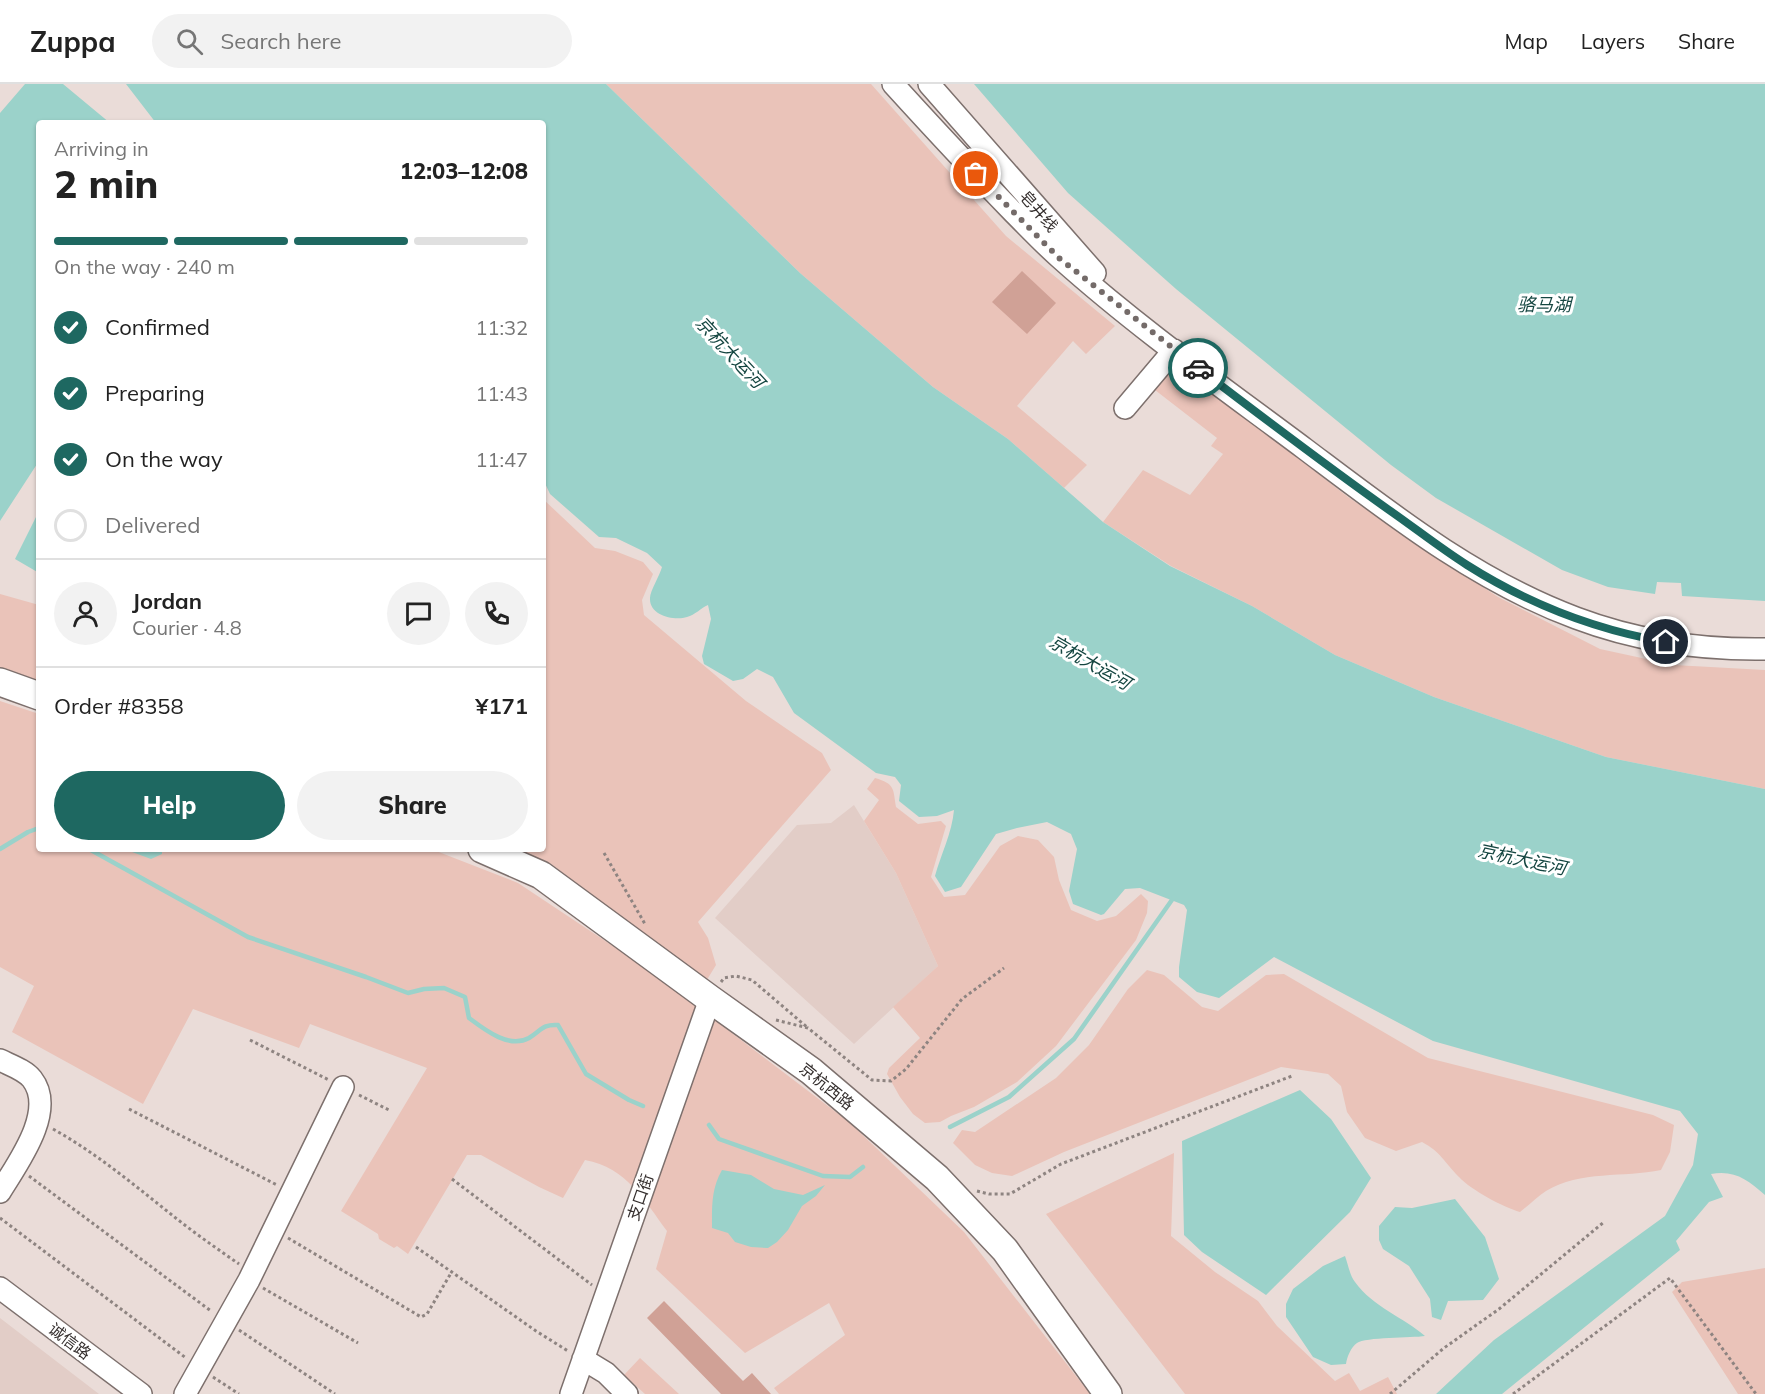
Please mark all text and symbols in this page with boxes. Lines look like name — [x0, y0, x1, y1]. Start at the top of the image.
search box — [152, 14, 572, 68]
text: Zuppa — [30, 24, 116, 59]
icon: search — [173, 25, 206, 58]
text: Search here — [221, 27, 341, 55]
text: Map — [1505, 28, 1548, 54]
text: Layers — [1581, 28, 1645, 54]
text: Share — [1678, 28, 1735, 54]
text: Arriving in — [54, 136, 149, 161]
pin — [950, 148, 1001, 199]
text: 12:03–12:08 — [400, 157, 528, 185]
icon: bag — [959, 157, 992, 190]
text: 2 min — [54, 159, 159, 208]
street label: 皂井线 — [1016, 186, 1062, 236]
text: On the way · 240 m — [54, 254, 235, 279]
water label: 骆马湖 — [1517, 293, 1574, 316]
icon: check — [54, 311, 87, 344]
water label: 京杭大运河 — [691, 311, 771, 395]
text: Confirmed — [105, 313, 210, 341]
text: 11:32 — [475, 315, 528, 340]
courier — [1168, 338, 1228, 398]
icon: car — [1182, 352, 1215, 385]
icon: check — [54, 377, 87, 410]
text: Preparing — [105, 379, 205, 407]
text: 11:43 — [475, 381, 528, 406]
icon: check — [54, 443, 87, 476]
text: On the way — [105, 445, 223, 473]
text: 11:47 — [475, 447, 528, 472]
text: Delivered — [105, 511, 200, 539]
button: person — [54, 582, 117, 645]
button: chat — [387, 582, 450, 645]
button: phone — [465, 582, 528, 645]
text: Jordan — [132, 587, 202, 615]
text: Courier · 4.8 — [132, 615, 242, 640]
pin — [1640, 616, 1691, 667]
icon: home — [1649, 625, 1682, 658]
water label: 京杭大运河 — [1045, 630, 1137, 696]
text: Order #8358 — [54, 692, 184, 720]
text: ¥171 — [475, 692, 528, 720]
button: Help — [54, 771, 285, 840]
button: Share — [297, 771, 528, 840]
water label: 京杭大运河 — [1476, 838, 1571, 880]
street label: 京杭西路 — [796, 1058, 858, 1114]
street label: 支口街 — [623, 1171, 657, 1223]
street label: 诚信路 — [45, 1319, 95, 1363]

